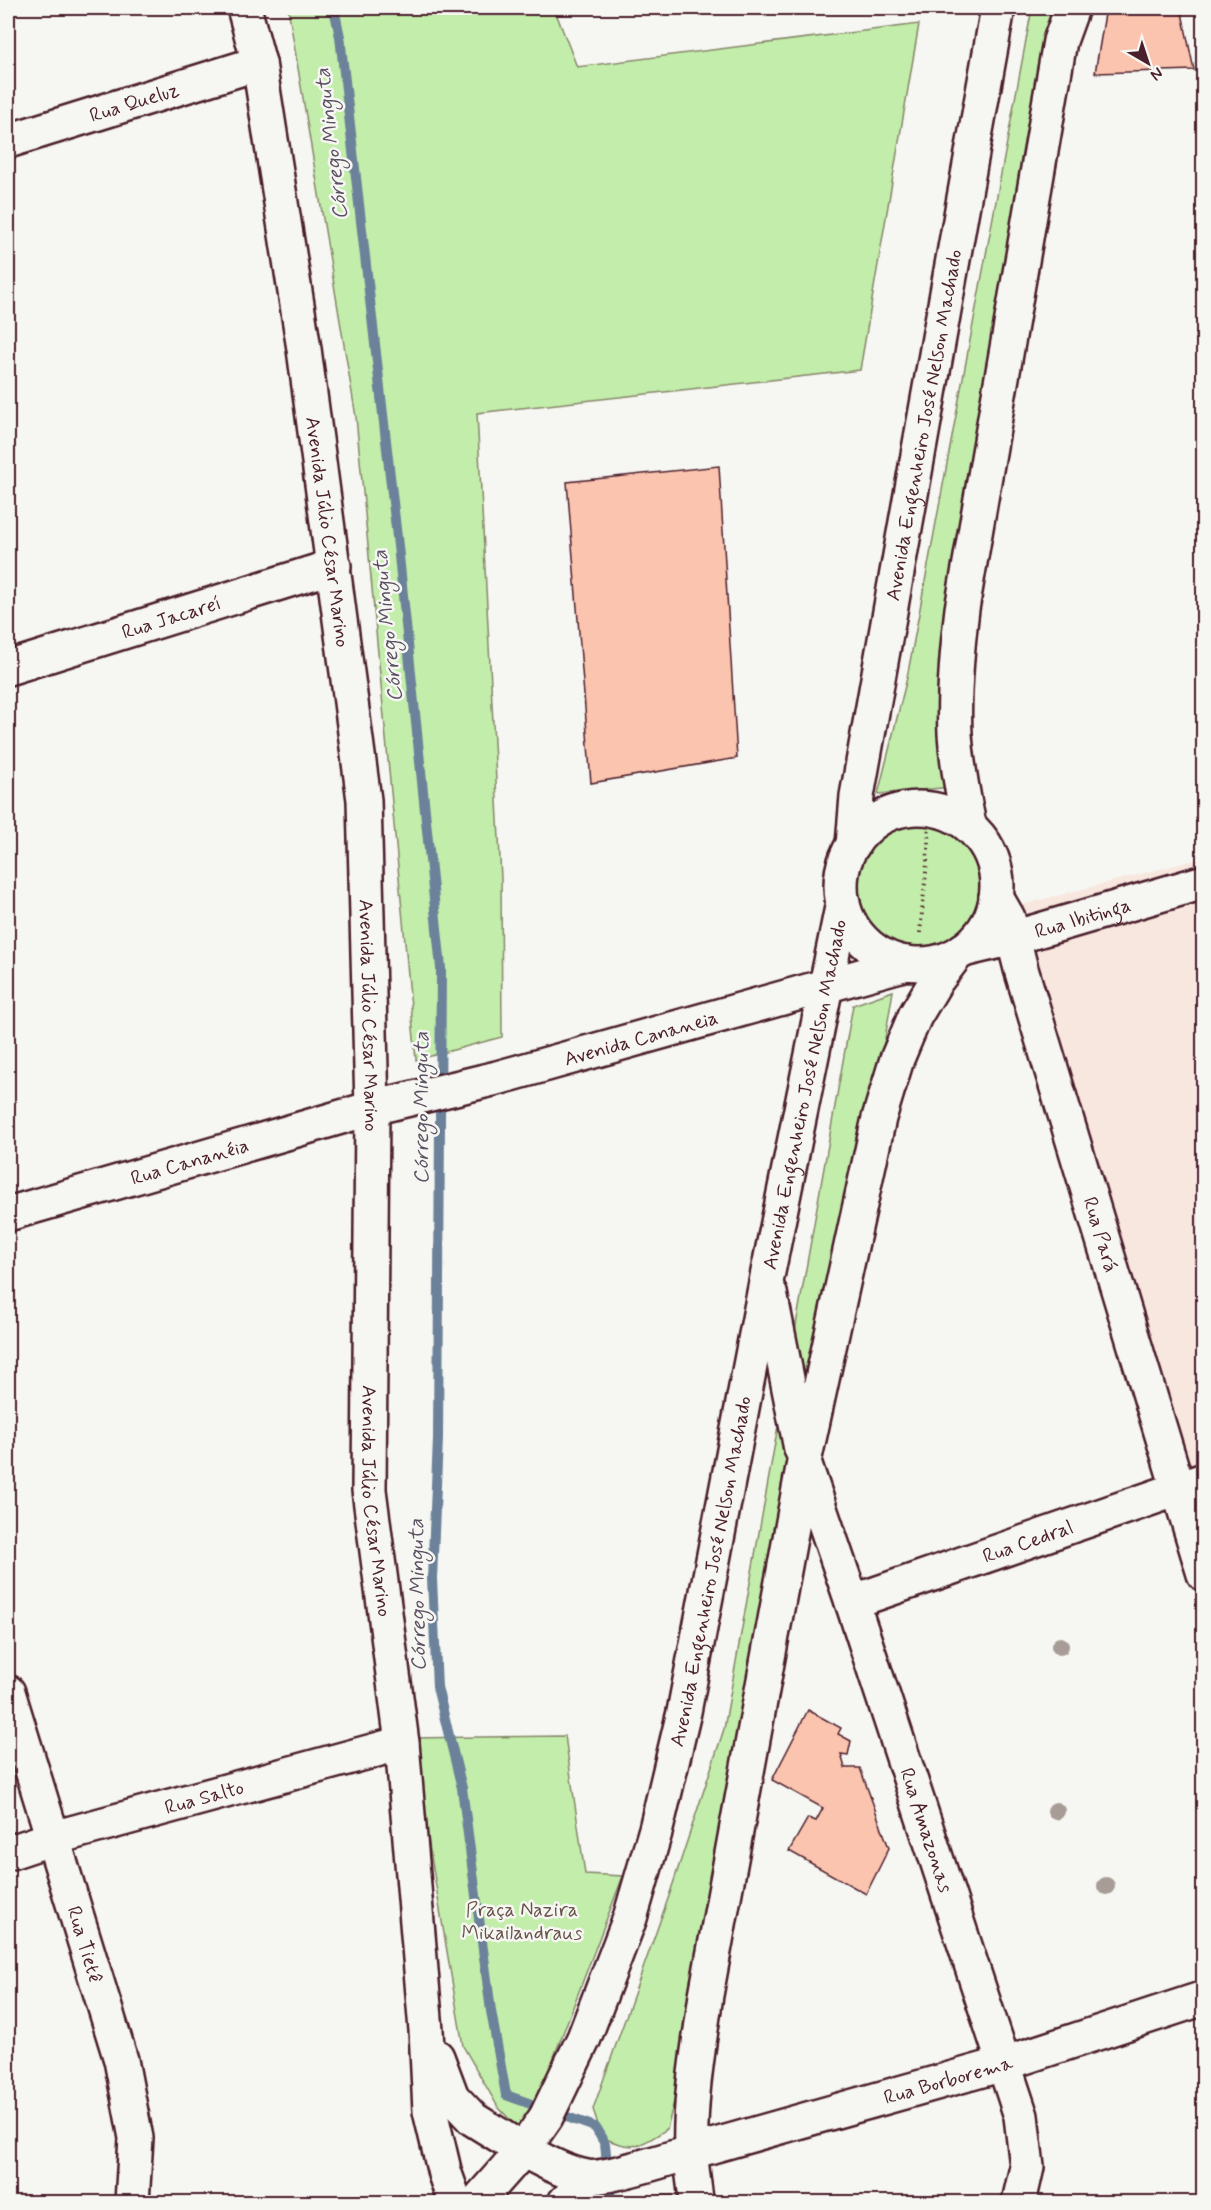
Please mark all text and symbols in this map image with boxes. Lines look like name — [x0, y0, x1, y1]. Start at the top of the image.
north arrow — [1118, 33, 1178, 93]
text: N — [1146, 62, 1167, 85]
water label: Córrego Minguta — [309, 66, 357, 221]
street label: Rua Queluz — [86, 77, 183, 130]
street label: Avenida Engenheiro José Nelson Machado — [880, 247, 970, 603]
street label: Avenida Júlio César Marino — [298, 415, 356, 649]
water label: Córrego Minguta — [366, 548, 412, 703]
street label: Rua Jacareí — [119, 590, 225, 647]
street label: Rua Ibitinga — [1032, 892, 1134, 946]
street label: Avenida Júlio César Marino — [352, 899, 384, 1132]
street label: Avenida Engenheiro José Nelson Machado — [757, 917, 854, 1272]
street label: Avenida Cananeia — [561, 1005, 721, 1074]
water label: Córrego Minguta — [408, 1032, 438, 1184]
street label: Rua Cananéia — [128, 1133, 252, 1193]
street label: Rua Pará — [1076, 1194, 1124, 1276]
street label: Avenida Júlio César Marino — [354, 1385, 397, 1619]
street label: Avenida Engenheiro José Nelson Machado — [664, 1394, 759, 1750]
street label: Rua Cedral — [979, 1514, 1077, 1571]
water label: Córrego Minguta — [403, 1519, 435, 1671]
street label: Rua Amazonas — [892, 1765, 959, 1897]
street label: Rua Salto — [162, 1775, 247, 1822]
park label: Praça Nazira Mikailandraus — [462, 1897, 583, 1947]
street label: Rua Tietê — [60, 1903, 109, 1987]
street label: Rua Borborema — [881, 2049, 1017, 2112]

